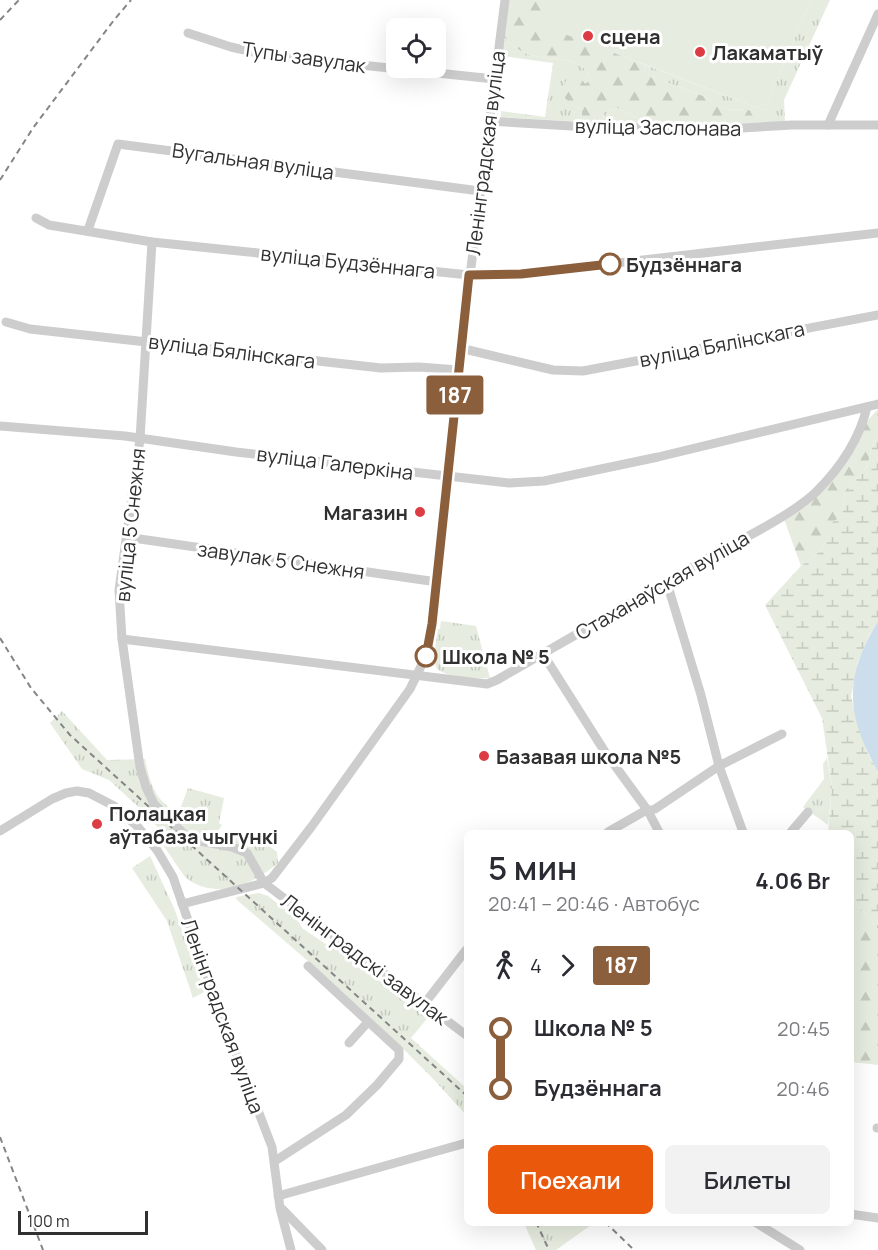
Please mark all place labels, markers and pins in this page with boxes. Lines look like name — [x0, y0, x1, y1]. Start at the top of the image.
place label: сцена — [600, 23, 661, 50]
marker: сцена — [581, 29, 595, 43]
place label: Лакаматыў — [712, 39, 824, 66]
marker: Лакаматыў — [693, 45, 707, 59]
place label: Будзённага — [626, 251, 742, 278]
marker: Будзённага — [599, 253, 621, 275]
place label: Магазин — [323, 499, 408, 526]
marker: Магазин — [413, 505, 427, 519]
place label: Школа № 5 — [442, 643, 550, 670]
marker: Школа № 5 — [415, 645, 437, 667]
place label: Базавая школа №5 — [496, 743, 681, 770]
marker: Базавая школа №5 — [477, 749, 491, 763]
place label: Полацкая аўтабаза чыгункі — [109, 800, 278, 850]
marker: Полацкая аўтабаза чыгункі — [90, 817, 104, 831]

